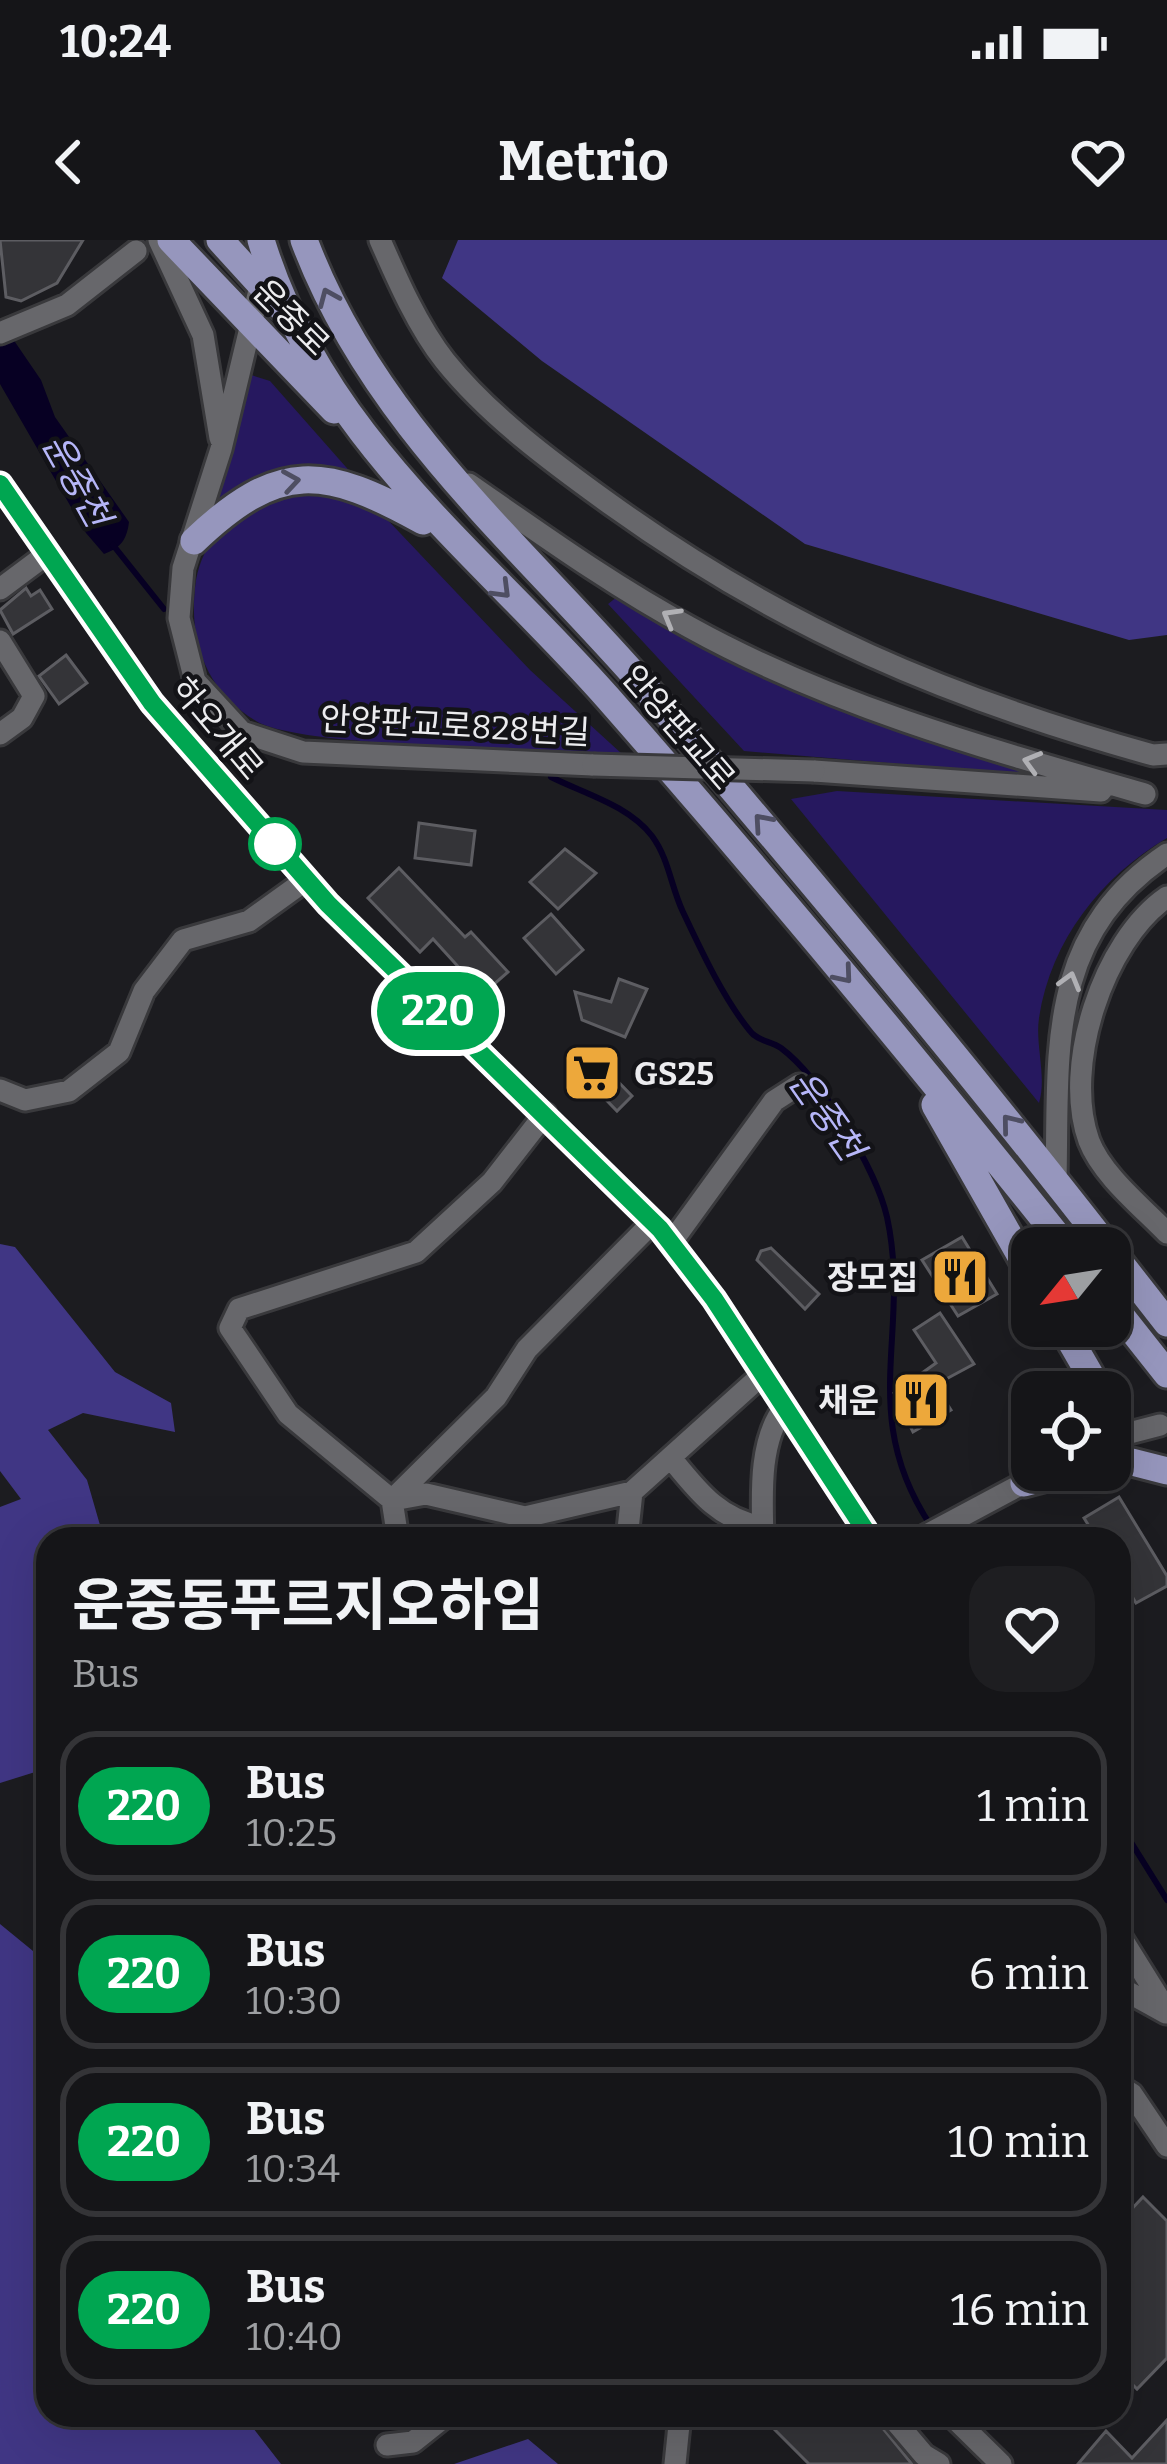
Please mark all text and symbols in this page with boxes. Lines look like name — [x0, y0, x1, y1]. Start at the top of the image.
text: 10:24 — [60, 15, 171, 69]
icon: back — [36, 129, 102, 195]
icon: heart — [1065, 129, 1131, 195]
text: Metrio — [498, 130, 669, 194]
street label: 운중로 — [245, 271, 338, 364]
one-way arrow — [318, 288, 342, 309]
water label: 운중천 — [33, 426, 121, 538]
one-way arrow — [280, 470, 300, 495]
one-way arrow — [488, 576, 510, 598]
one-way arrow — [662, 608, 684, 631]
street label: 안양판교로 — [613, 657, 743, 798]
street label: 하오개로 — [163, 669, 272, 788]
street label: 안양판교로828번길 — [319, 699, 591, 753]
one-way arrow — [1022, 751, 1043, 776]
one-way arrow — [755, 814, 776, 836]
unlabelled marker — [250, 819, 300, 869]
one-way arrow — [830, 961, 852, 983]
line badge: 220 — [369, 972, 507, 1050]
one-way arrow — [1056, 972, 1081, 993]
text: 220 — [401, 986, 475, 1036]
supermarket icon: GS25 — [561, 1042, 623, 1104]
place label: GS25 — [634, 1054, 714, 1094]
water label: 운중천 — [780, 1062, 875, 1172]
one-way arrow — [1002, 1115, 1024, 1137]
north arrow — [1011, 1227, 1131, 1347]
map controls — [1011, 1227, 1131, 1491]
restaurant icon: 장모집 — [929, 1246, 991, 1308]
place label: 장모집 — [827, 1258, 918, 1298]
restaurant icon: 채운 — [890, 1369, 952, 1431]
button: locate — [1011, 1371, 1131, 1491]
place label: 채운 — [818, 1381, 879, 1421]
button: heart — [969, 1566, 1095, 1692]
text: 운중동푸르지오하임 — [72, 1572, 544, 1640]
text: Bus — [72, 1651, 139, 1697]
text: Bus — [246, 1756, 325, 1810]
text: 1 min — [977, 1779, 1089, 1833]
text: 220 — [107, 1781, 181, 1831]
text: 10:25 — [246, 1810, 337, 1856]
text: Bus — [246, 1924, 325, 1978]
text: 6 min — [969, 1947, 1089, 2001]
text: 220 — [107, 1949, 181, 1999]
text: 10:30 — [246, 1978, 342, 2024]
text: Bus — [246, 2092, 325, 2146]
text: 10 min — [948, 2115, 1089, 2169]
text: 220 — [107, 2117, 181, 2167]
text: 10:34 — [246, 2146, 340, 2192]
text: Bus — [246, 2260, 325, 2314]
text: 16 min — [950, 2283, 1089, 2337]
text: 220 — [107, 2285, 181, 2335]
text: 10:40 — [246, 2314, 343, 2360]

